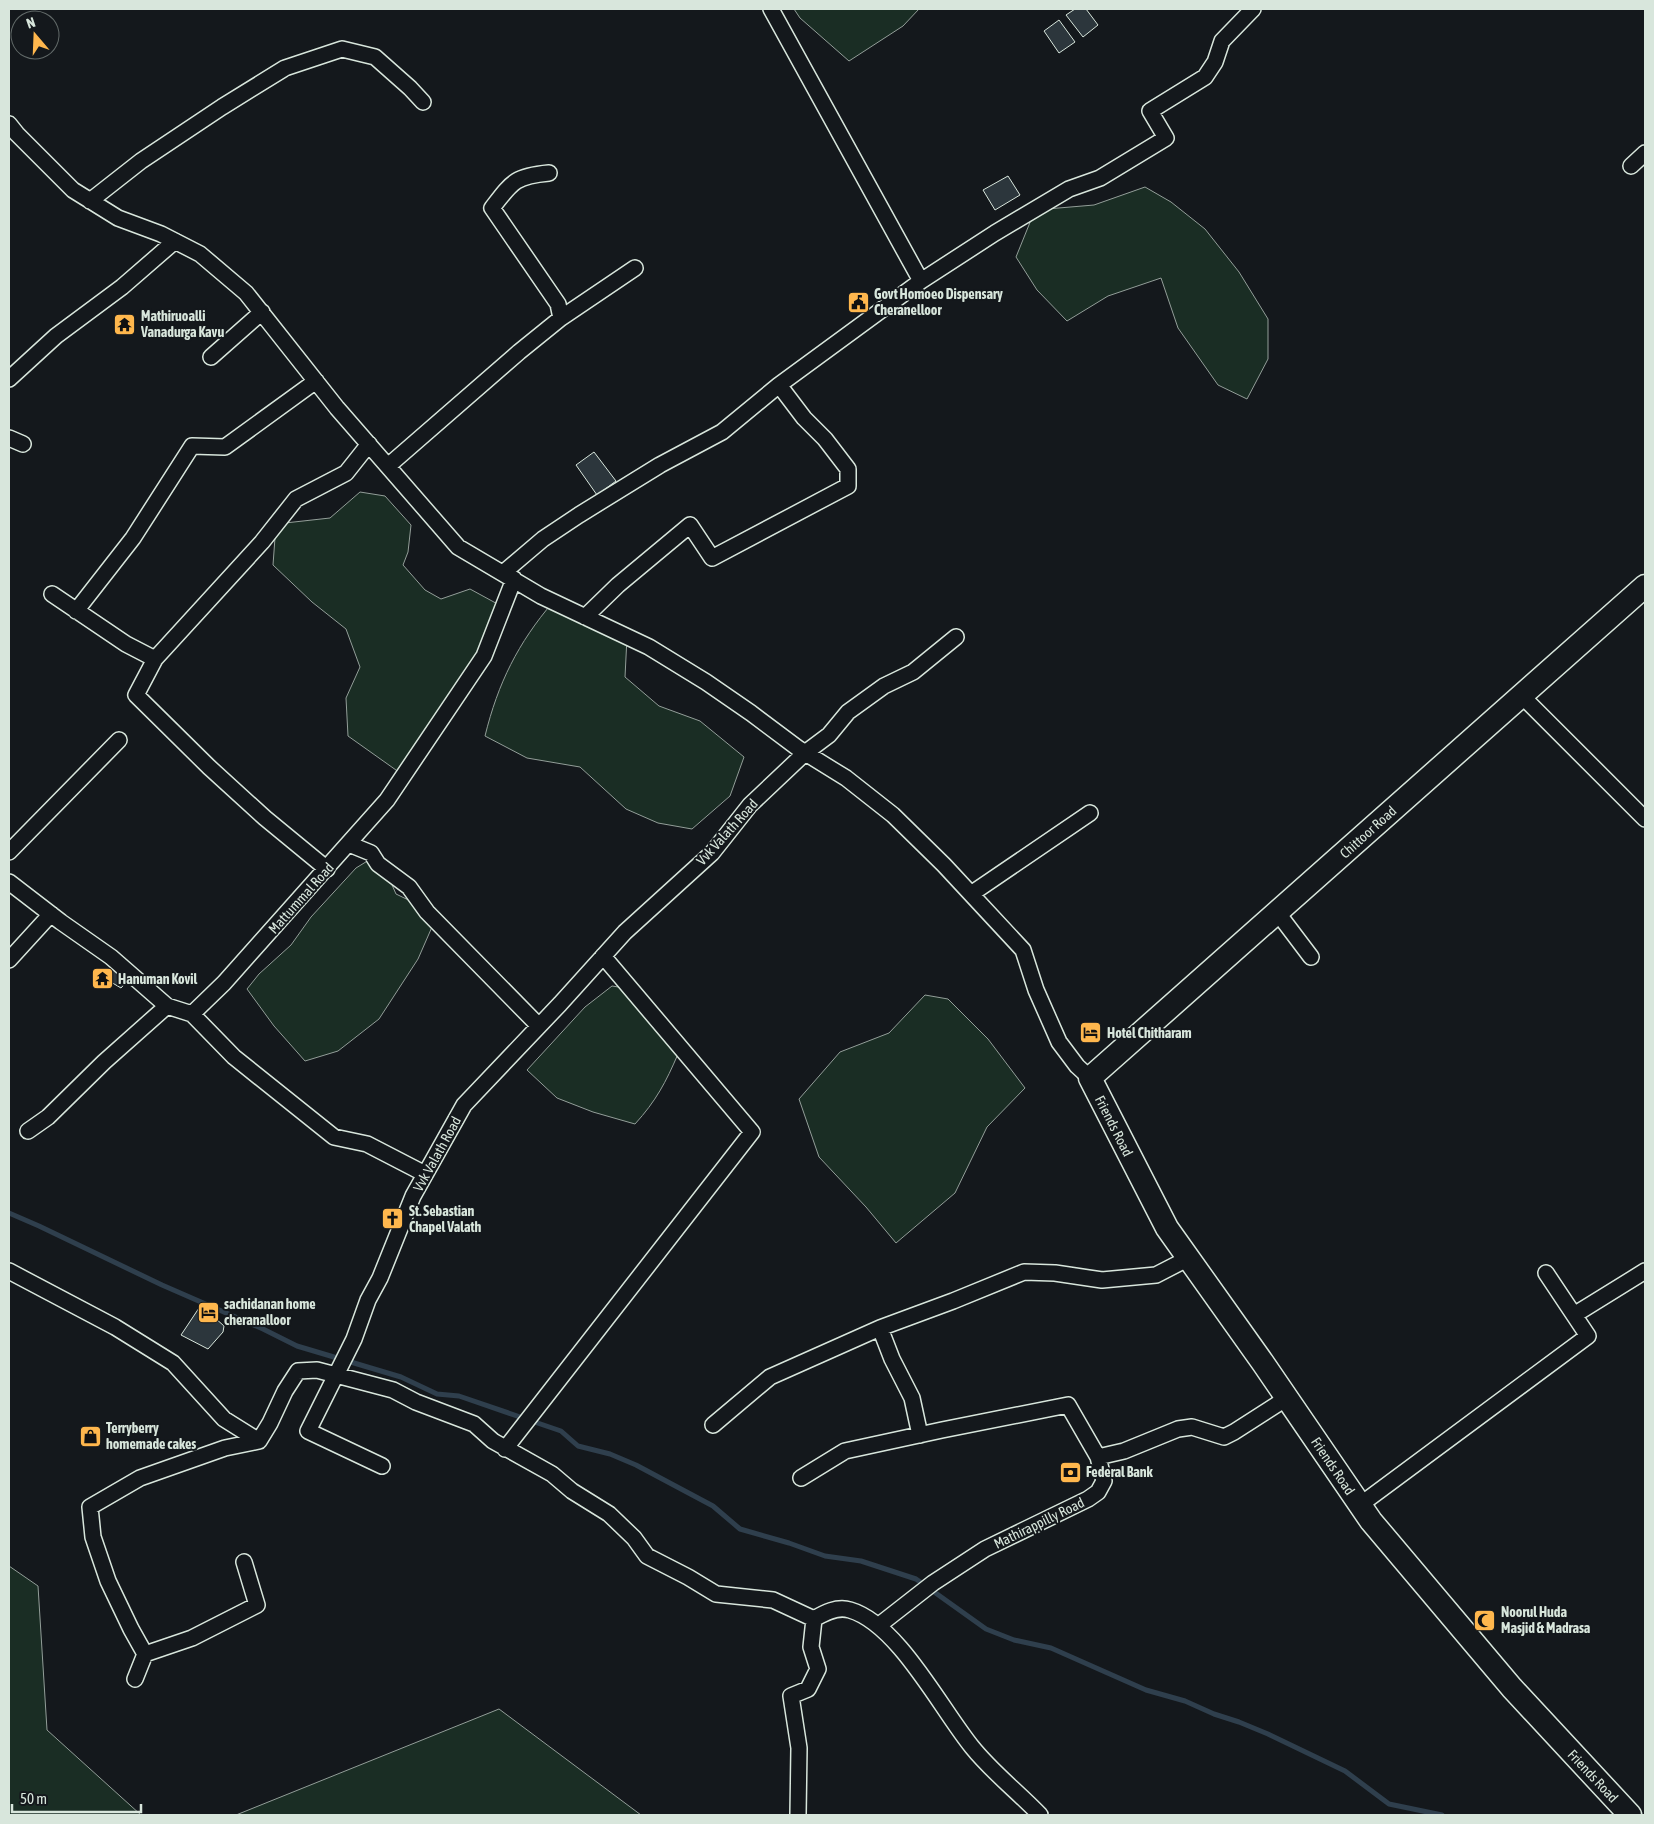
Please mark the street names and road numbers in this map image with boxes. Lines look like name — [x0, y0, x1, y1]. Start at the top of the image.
street label: Vvk Valath Road — [693, 796, 761, 868]
street label: Chittoor Road — [1337, 803, 1399, 861]
street label: Mattummal Road — [265, 859, 337, 937]
street label: Friends Road — [1092, 1093, 1136, 1159]
street label: Vvk Valath Road — [410, 1114, 464, 1194]
street label: Friends Road — [1308, 1434, 1358, 1498]
street label: Mathirappilly Road — [991, 1494, 1087, 1552]
street label: Friends Road — [1565, 1746, 1621, 1806]

